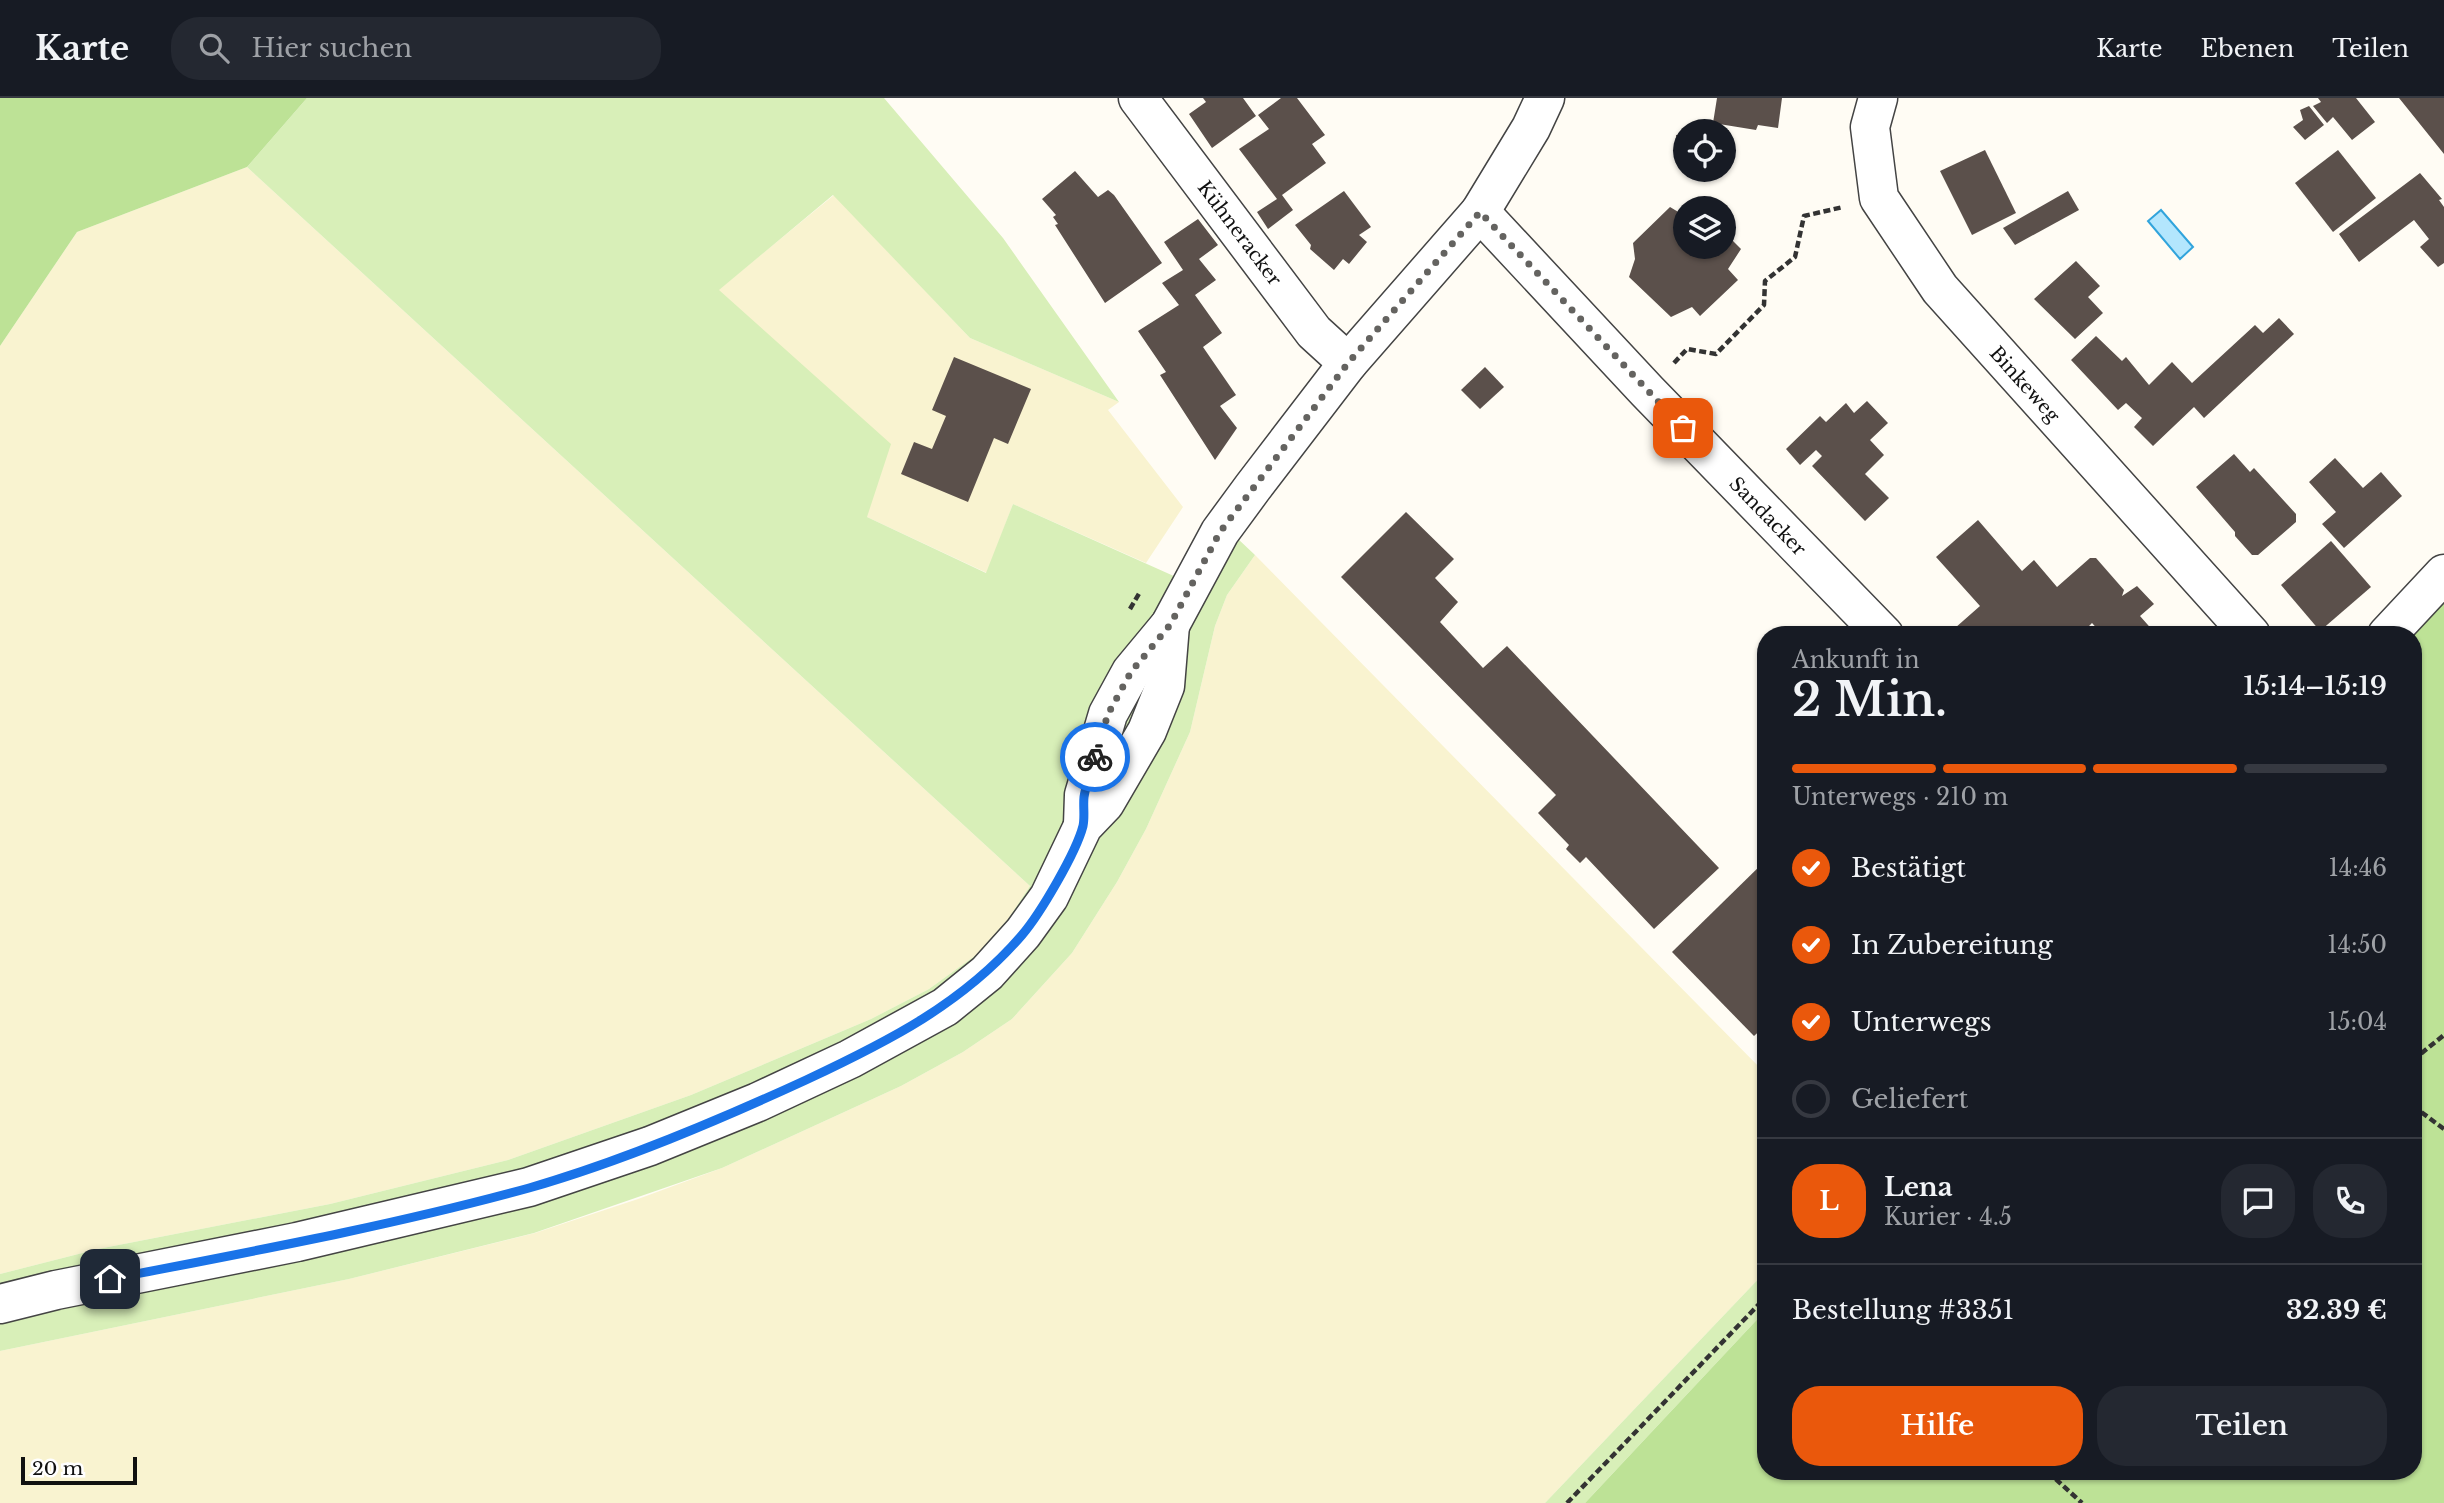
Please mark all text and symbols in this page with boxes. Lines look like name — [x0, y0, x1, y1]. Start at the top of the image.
search box — [171, 17, 661, 80]
text: Karte — [35, 28, 129, 69]
icon: search — [195, 29, 233, 67]
text: Hier suchen — [251, 32, 412, 64]
text: Karte — [2096, 34, 2163, 63]
text: Ebenen — [2201, 34, 2294, 63]
text: Teilen — [2332, 34, 2409, 63]
map controls — [1673, 119, 1736, 259]
button: locate — [1673, 119, 1736, 182]
street label: Kühneracker — [1193, 176, 1286, 290]
button: layers — [1673, 196, 1736, 259]
street label: Binkeweg — [1985, 342, 2065, 427]
pin — [1653, 398, 1713, 458]
icon: bag — [1664, 409, 1702, 447]
street label: Sandacker — [1725, 472, 1811, 560]
text: Ankunft in — [1792, 646, 1920, 674]
text: 15:14–15:19 — [2243, 670, 2387, 702]
text: 2 Min. — [1792, 671, 1947, 728]
courier — [1060, 722, 1130, 792]
icon: bike — [1076, 738, 1114, 776]
text: Unterwegs · 210 m — [1792, 783, 2008, 811]
icon: check — [1792, 849, 1830, 887]
text: Bestätigt — [1851, 852, 1966, 884]
text: 14:46 — [2328, 854, 2387, 882]
icon: check — [1792, 926, 1830, 964]
text: In Zubereitung — [1851, 929, 2053, 961]
text: 14:50 — [2327, 931, 2387, 959]
icon: check — [1792, 1003, 1830, 1041]
text: Unterwegs — [1851, 1006, 1992, 1038]
text: 15:04 — [2327, 1008, 2387, 1036]
text: Geliefert — [1851, 1083, 1968, 1115]
button: chat — [2221, 1164, 2295, 1238]
button: phone — [2313, 1164, 2387, 1238]
text: Lena — [1884, 1171, 1953, 1203]
text: L — [1819, 1185, 1839, 1217]
text: Kurier · 4.5 — [1884, 1203, 2012, 1231]
pin — [80, 1249, 140, 1309]
icon: home — [91, 1260, 129, 1298]
text: Bestellung #3351 — [1792, 1294, 2014, 1326]
text: 32.39 € — [2286, 1294, 2387, 1326]
button: Hilfe — [1792, 1386, 2083, 1466]
button: Teilen — [2097, 1386, 2387, 1466]
scale bar — [21, 1454, 136, 1486]
text: 20 m — [32, 1457, 83, 1480]

